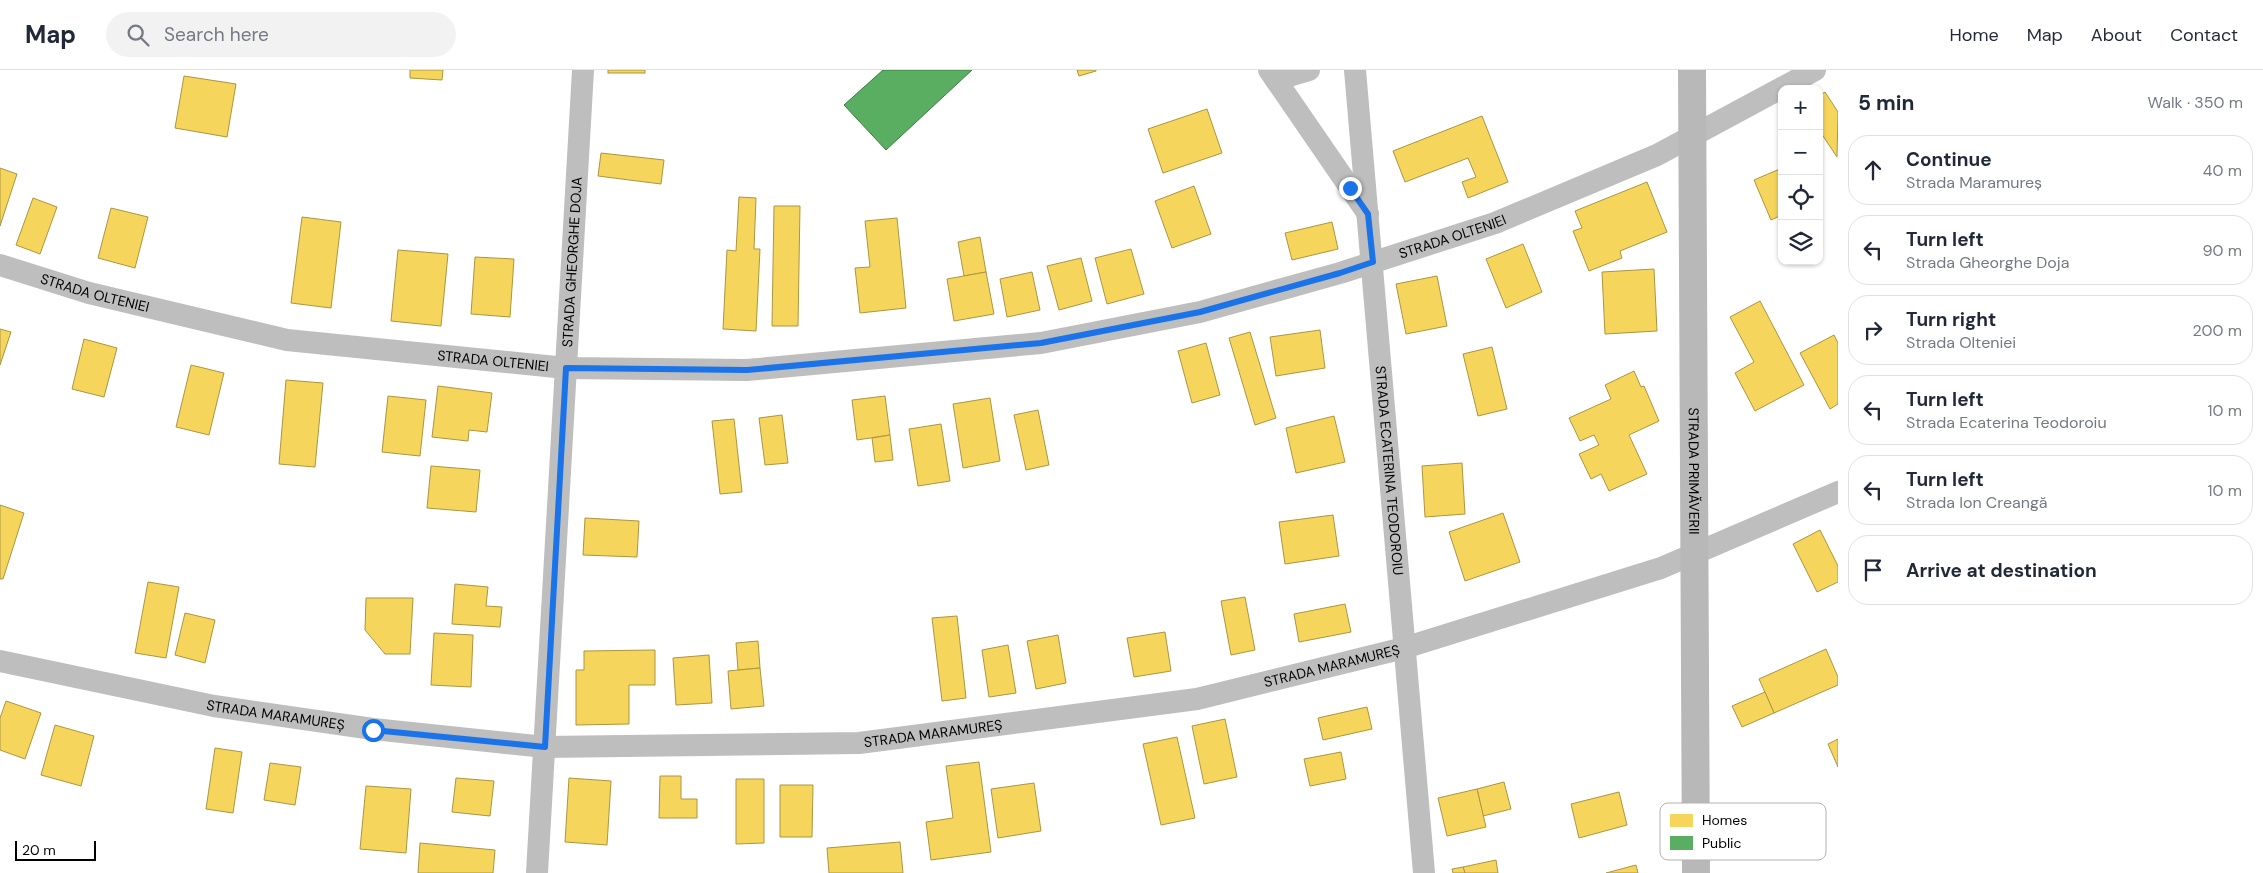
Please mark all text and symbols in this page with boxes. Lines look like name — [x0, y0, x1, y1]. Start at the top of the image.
search box — [106, 12, 456, 57]
text: Map — [25, 19, 76, 50]
icon: search — [124, 21, 152, 49]
text: Search here — [164, 22, 269, 47]
text: Home — [1949, 23, 1999, 47]
text: Map — [2027, 23, 2063, 47]
text: About — [2091, 23, 2142, 47]
text: Contact — [2170, 23, 2238, 47]
map controls — [1778, 85, 1823, 265]
button: + — [1778, 85, 1823, 130]
text: 5 min — [1858, 89, 1914, 117]
text: Walk · 350 m — [2148, 92, 2243, 113]
button: − — [1778, 130, 1823, 175]
text: Continue — [1906, 147, 1992, 172]
icon: ahead — [1859, 156, 1887, 184]
text: 40 m — [2203, 160, 2242, 181]
text: Strada Maramureș — [1906, 172, 2042, 193]
button: locate — [1778, 175, 1823, 220]
street label: STRADA GHEORGHE DOJA — [558, 176, 586, 348]
route end — [1339, 177, 1362, 200]
street label: STRADA OLTENIEI — [1396, 210, 1509, 262]
button: layers — [1778, 220, 1823, 265]
text: Turn left — [1906, 227, 1984, 252]
icon: left — [1859, 236, 1887, 264]
text: 90 m — [2202, 240, 2242, 261]
text: Strada Gheorghe Doja — [1906, 252, 2069, 273]
street label: STRADA OLTENIEI — [38, 269, 151, 316]
text: Turn right — [1906, 307, 1996, 332]
icon: right — [1859, 316, 1887, 344]
text: 200 m — [2193, 320, 2242, 341]
text: Strada Olteniei — [1906, 332, 2016, 353]
street label: STRADA OLTENIEI — [437, 346, 550, 375]
street label: STRADA ECATERINA TEODOROIU — [1371, 365, 1407, 576]
text: Turn left — [1906, 387, 1984, 412]
icon: left — [1859, 396, 1887, 424]
text: 10 m — [2208, 400, 2242, 421]
street label: STRADA PRIMĂVERII — [1685, 407, 1703, 535]
text: Strada Ecaterina Teodoroiu — [1906, 412, 2107, 433]
text: Turn left — [1906, 467, 1984, 492]
icon: left — [1859, 476, 1887, 504]
text: 10 m — [2208, 480, 2242, 501]
text: Strada Ion Creangă — [1906, 492, 2048, 513]
icon: arrive — [1859, 556, 1887, 584]
text: Arrive at destination — [1906, 558, 2097, 583]
street label: STRADA MARAMUREȘ — [1262, 640, 1402, 691]
street label: STRADA MARAMUREȘ — [205, 696, 346, 734]
street label: STRADA MARAMUREȘ — [863, 715, 1003, 751]
route start — [362, 719, 385, 742]
legend — [1660, 803, 1826, 860]
text: Homes — [1702, 811, 1747, 829]
text: Public — [1702, 834, 1741, 852]
scale bar — [15, 838, 96, 861]
text: 20 m — [22, 841, 56, 859]

